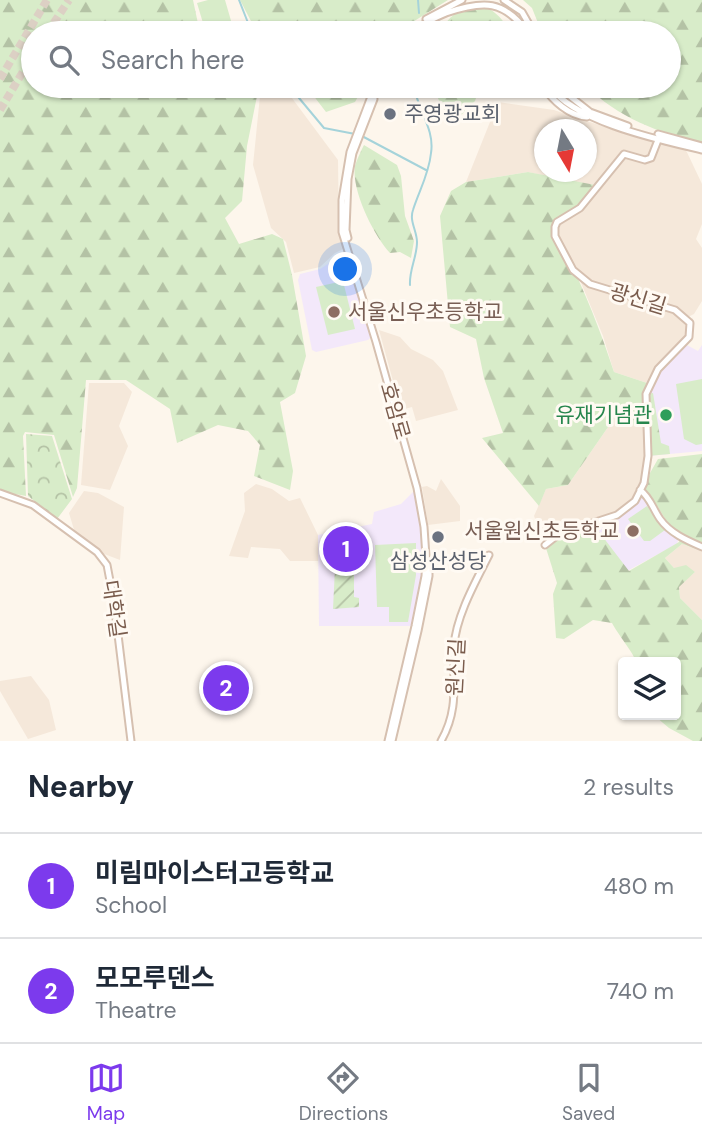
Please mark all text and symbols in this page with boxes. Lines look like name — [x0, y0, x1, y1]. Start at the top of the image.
search box — [21, 21, 681, 98]
icon: search — [45, 41, 83, 79]
text: Search here — [101, 43, 244, 77]
place label: 주영광교회 — [404, 100, 501, 128]
marker: 주영광교회 — [382, 106, 398, 122]
north arrow — [534, 119, 597, 182]
your location — [328, 252, 362, 286]
street label: 광신길 — [606, 277, 670, 321]
place label: 서울신우초등학교 — [348, 298, 503, 326]
marker: 서울신우초등학교 — [326, 304, 342, 320]
street label: 호암로 — [374, 379, 416, 443]
place label: 유재기념관 — [555, 401, 652, 429]
marker: 유재기념관 — [658, 407, 674, 423]
place label: 서울원신초등학교 — [464, 517, 619, 545]
pin: 1 — [323, 523, 369, 575]
marker: 서울원신초등학교 — [625, 523, 641, 539]
marker: 삼성산성당 — [430, 529, 446, 545]
place label: 삼성산성당 — [390, 547, 486, 575]
street label: 대학길 — [96, 578, 132, 640]
street label: 원신길 — [441, 637, 471, 697]
map controls — [618, 657, 681, 720]
button: layers — [618, 657, 681, 720]
pin: 2 — [203, 662, 249, 714]
text: Nearby — [28, 767, 134, 806]
text: 2 results — [583, 772, 674, 802]
text: 미림마이스터고등학교 — [95, 856, 334, 890]
text: 1 — [47, 871, 55, 901]
text: 480 m — [604, 871, 674, 901]
text: School — [95, 890, 167, 920]
text: 모모루덴스 — [95, 961, 215, 995]
text: 2 — [44, 976, 58, 1006]
text: 740 m — [607, 976, 674, 1006]
text: Theatre — [95, 995, 177, 1025]
tab: Map — [87, 1059, 125, 1126]
tab: Directions — [299, 1059, 388, 1126]
tab: Saved — [562, 1059, 615, 1126]

